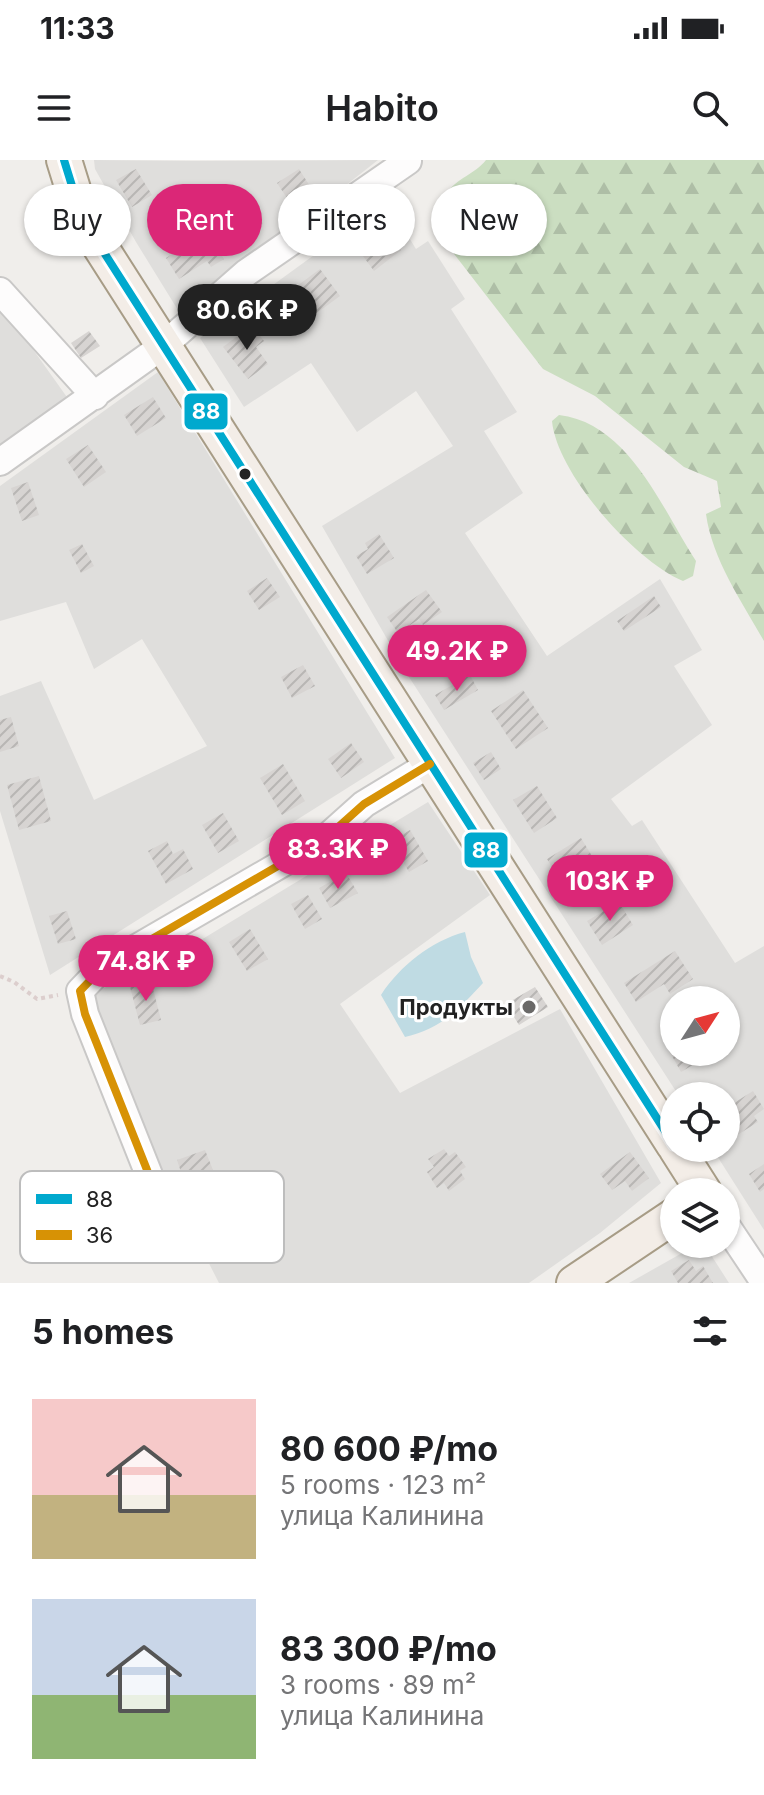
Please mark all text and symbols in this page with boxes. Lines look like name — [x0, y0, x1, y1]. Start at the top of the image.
text: 11:33 — [40, 10, 115, 46]
icon: menu — [32, 86, 76, 130]
text: Habito — [325, 86, 439, 130]
icon: search — [688, 86, 732, 130]
chip: Buy — [24, 184, 131, 256]
chip: Rent — [147, 184, 262, 256]
chip: Filters — [278, 184, 415, 256]
chip: New — [431, 184, 547, 256]
pin: 80.6K ₽ — [173, 284, 321, 352]
text: 80.6K ₽ — [196, 294, 298, 325]
line badge: 88 — [183, 392, 229, 431]
text: 88 — [192, 398, 220, 424]
unlabelled marker — [237, 466, 253, 482]
pin: 49.2K ₽ — [383, 625, 531, 693]
text: 49.2K ₽ — [406, 635, 508, 666]
pin: 83.3K ₽ — [264, 823, 412, 891]
line badge: 88 — [463, 831, 509, 869]
text: 83.3K ₽ — [287, 833, 389, 864]
text: 88 — [472, 837, 500, 863]
pin: 103K ₽ — [545, 855, 675, 923]
text: 103K ₽ — [565, 865, 655, 896]
pin: 74.8K ₽ — [72, 935, 220, 1003]
text: 74.8K ₽ — [96, 945, 196, 976]
north arrow — [660, 986, 740, 1066]
map controls — [660, 986, 740, 1258]
place label: Продукты — [399, 994, 513, 1020]
marker: Продукты — [520, 998, 538, 1016]
button: locate — [660, 1082, 740, 1162]
legend — [20, 1171, 284, 1263]
button: layers — [660, 1178, 740, 1258]
text: 88 — [86, 1186, 113, 1212]
text: 36 — [86, 1222, 113, 1248]
icon: filters — [688, 1309, 732, 1353]
text: 5 homes — [32, 1311, 174, 1352]
text: 80 600 ₽/mo — [280, 1428, 498, 1469]
icon: home — [96, 1431, 192, 1527]
text: 5 rooms · 123 m² — [280, 1469, 486, 1500]
text: улица Калинина — [280, 1500, 484, 1531]
text: 83 300 ₽/mo — [280, 1628, 497, 1669]
icon: home — [96, 1631, 192, 1727]
text: 3 rooms · 89 m² — [280, 1669, 476, 1700]
text: улица Калинина — [280, 1700, 484, 1731]

